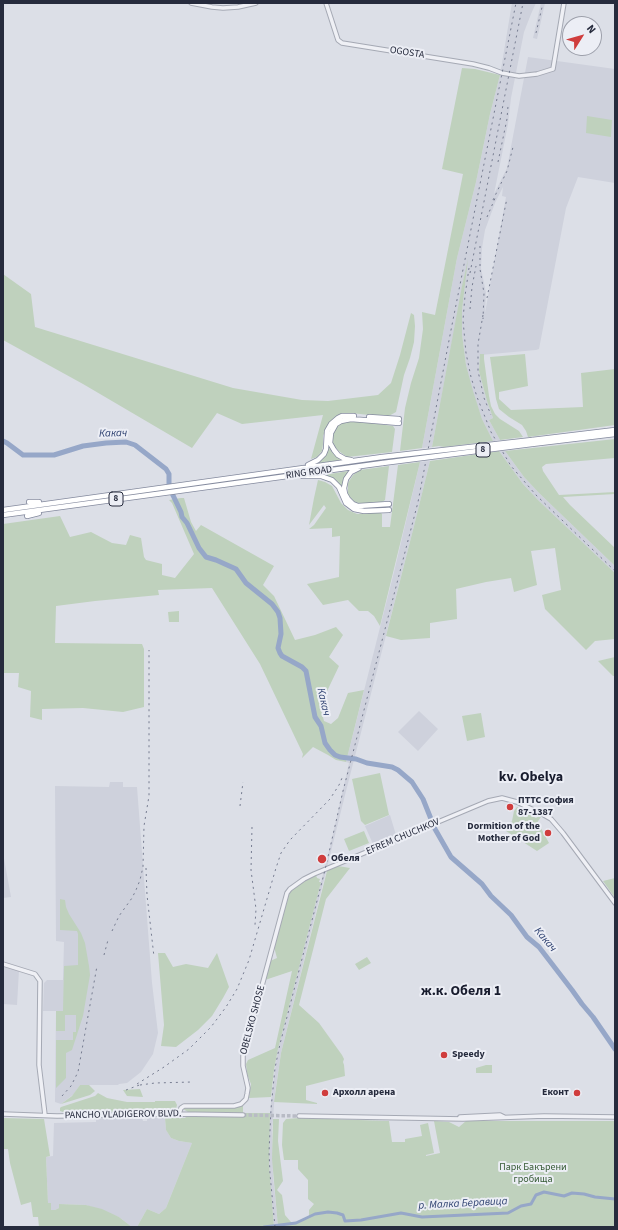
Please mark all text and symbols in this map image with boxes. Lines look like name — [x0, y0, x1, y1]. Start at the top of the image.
north arrow — [562, 16, 602, 56]
text: N — [583, 22, 599, 37]
street label: OGOSTA — [389, 44, 425, 62]
water label: Какач — [99, 427, 127, 441]
road number: 8 — [476, 443, 490, 457]
street label: RING ROAD — [285, 464, 333, 482]
road number: 8 — [109, 492, 123, 506]
water label: Какач — [313, 687, 333, 717]
district label: kv. Obelya — [499, 770, 563, 786]
place label: ПТТС София 87-1387 — [518, 795, 574, 818]
marker: ПТТС София 87-1387 — [505, 802, 515, 812]
street label: EFREM CHUCHKOV — [364, 816, 442, 858]
place label: Dormition of the Mother of God — [467, 821, 540, 844]
marker: Dormition of the Mother of God — [543, 828, 553, 838]
marker: Обеля — [316, 853, 328, 865]
place label: Обеля — [331, 853, 360, 865]
water label: Какач — [531, 925, 559, 955]
street label: OBELSKO SHOSE — [238, 984, 268, 1056]
district label: ж.к. Обеля 1 — [421, 984, 501, 1000]
place label: Speedy — [452, 1049, 485, 1061]
marker: Speedy — [439, 1050, 449, 1060]
place label: Архолл арена — [333, 1087, 395, 1099]
place label: Еконт — [542, 1087, 569, 1099]
marker: Архолл арена — [320, 1088, 330, 1098]
marker: Еконт — [572, 1088, 582, 1098]
street label: PANCHO VLADIGEROV BLVD. — [65, 1108, 181, 1122]
park label: Парк Бакърени гробища — [499, 1162, 567, 1186]
water label: р. Малка Беравица — [418, 1195, 508, 1213]

